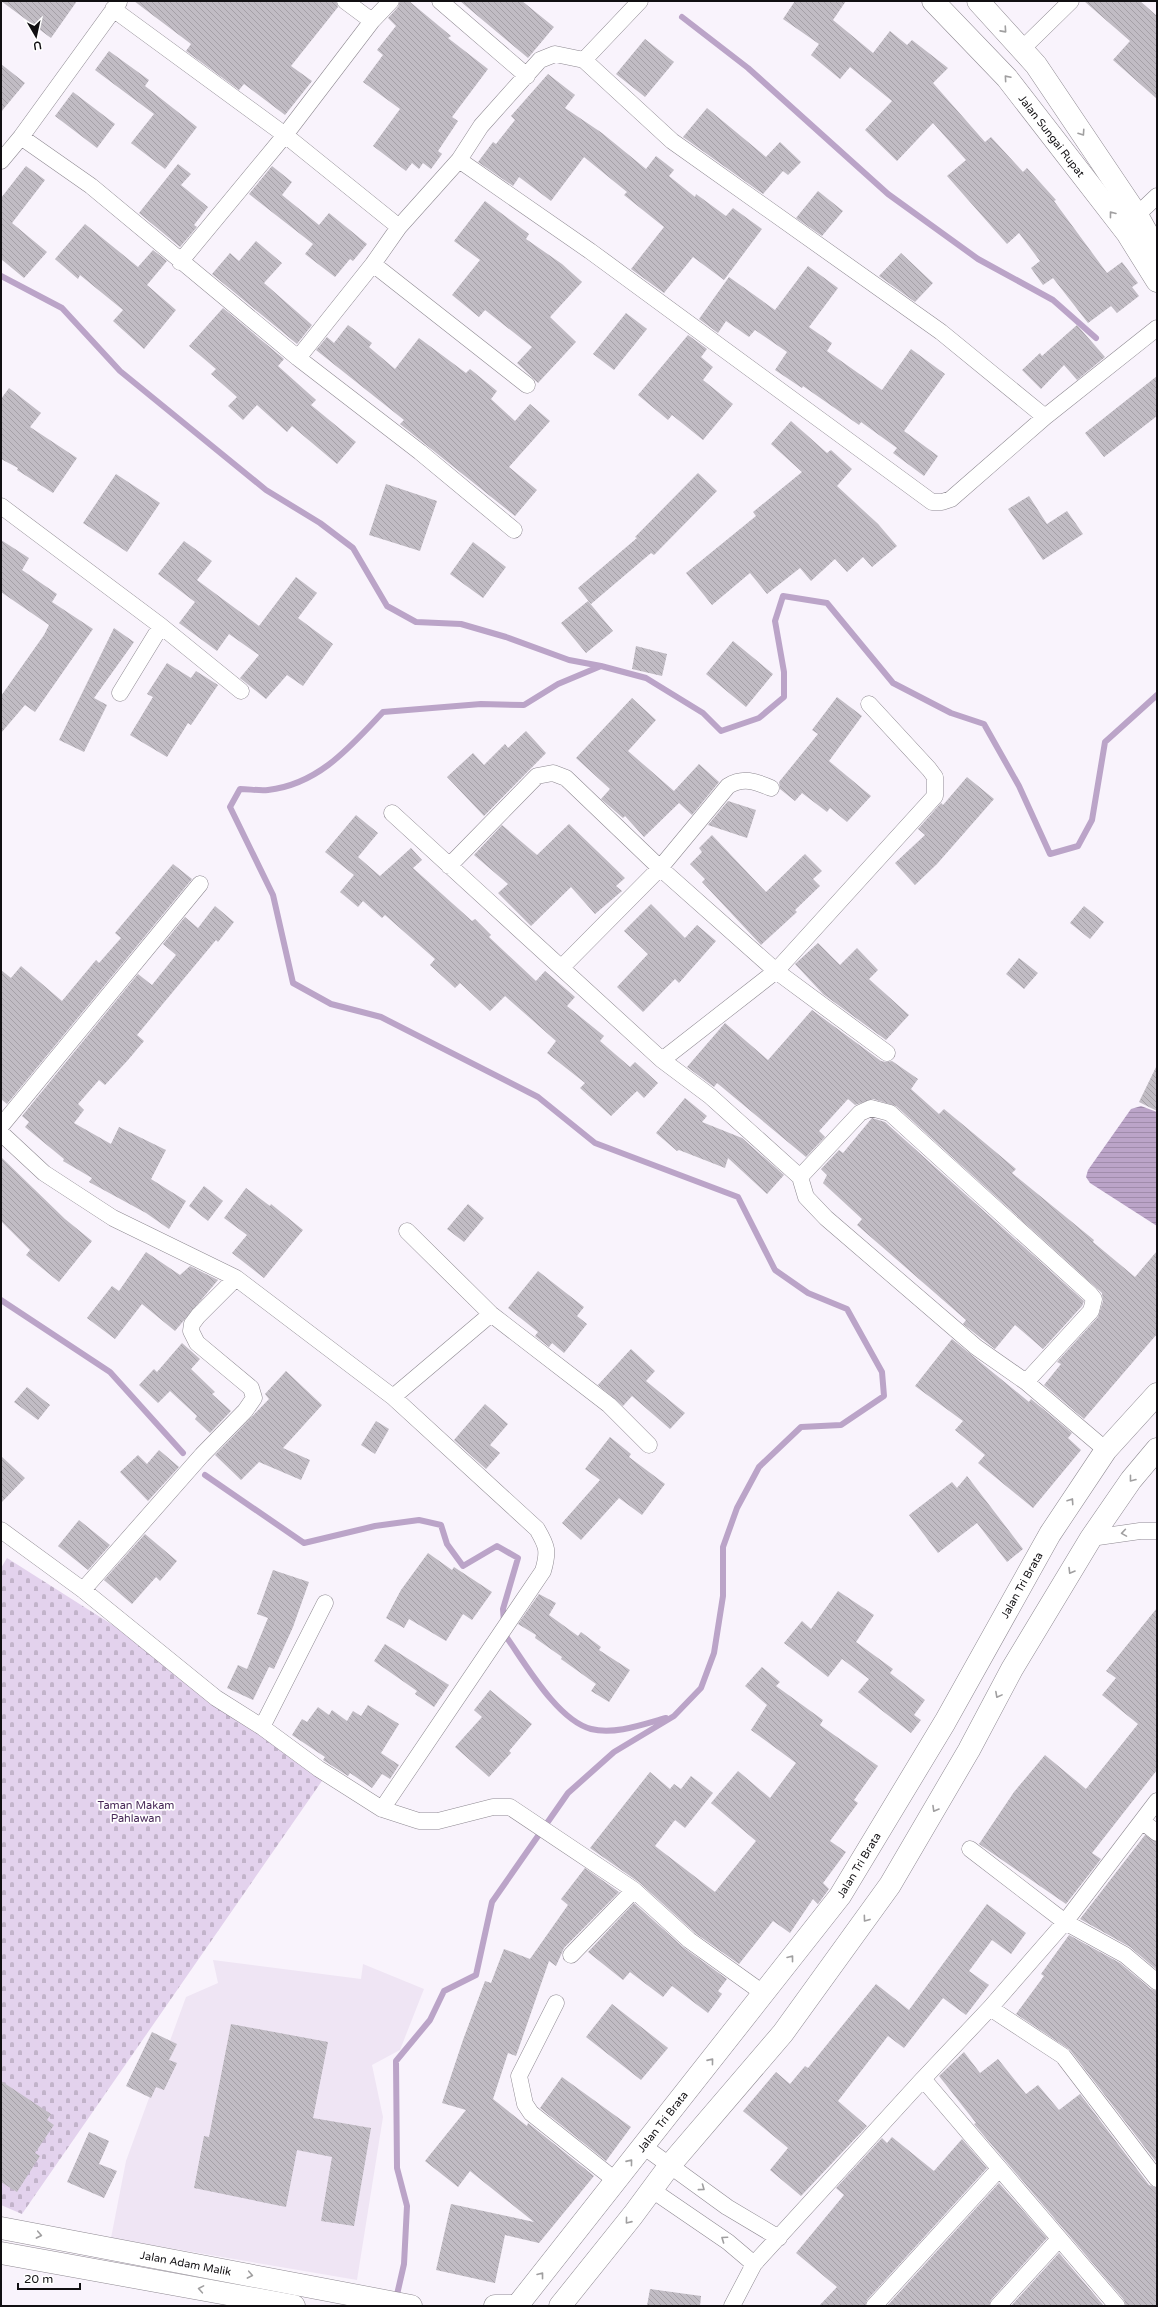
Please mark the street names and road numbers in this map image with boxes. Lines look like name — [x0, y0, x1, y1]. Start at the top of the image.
street label: Jalan Sungai Rupat — [1016, 92, 1087, 180]
street label: Jalan Tri Brata — [998, 1550, 1046, 1621]
street label: Jalan Tri Brata — [834, 1830, 884, 1900]
street label: Jalan Tri Brata — [635, 2089, 691, 2155]
street label: Jalan Adam Malik — [139, 2249, 232, 2279]

